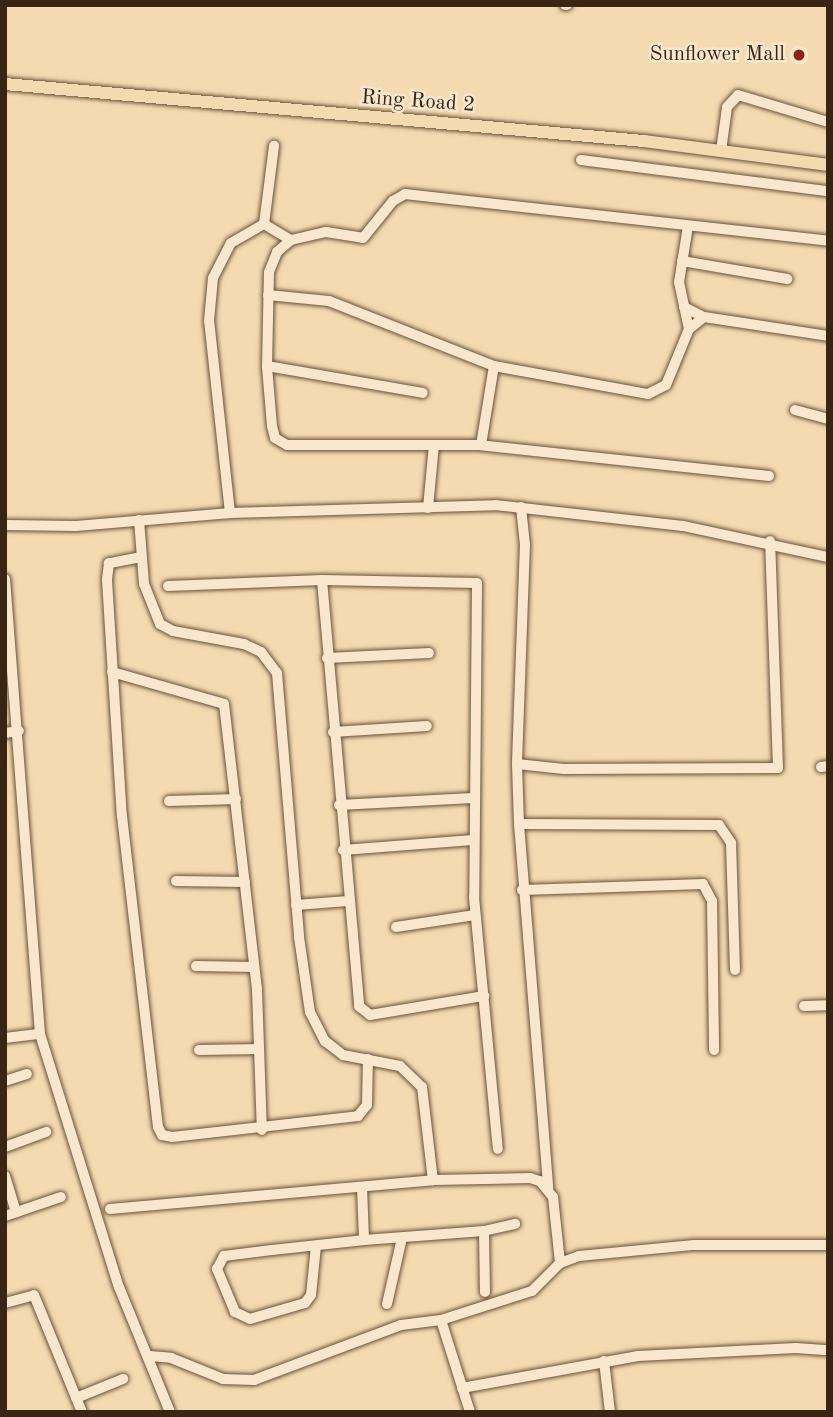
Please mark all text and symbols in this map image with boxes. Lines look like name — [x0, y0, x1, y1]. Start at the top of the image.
place label: Sunflower Mall — [649, 42, 785, 68]
marker: Sunflower Mall — [791, 47, 807, 63]
street label: Ring Road 2 — [360, 85, 476, 119]

